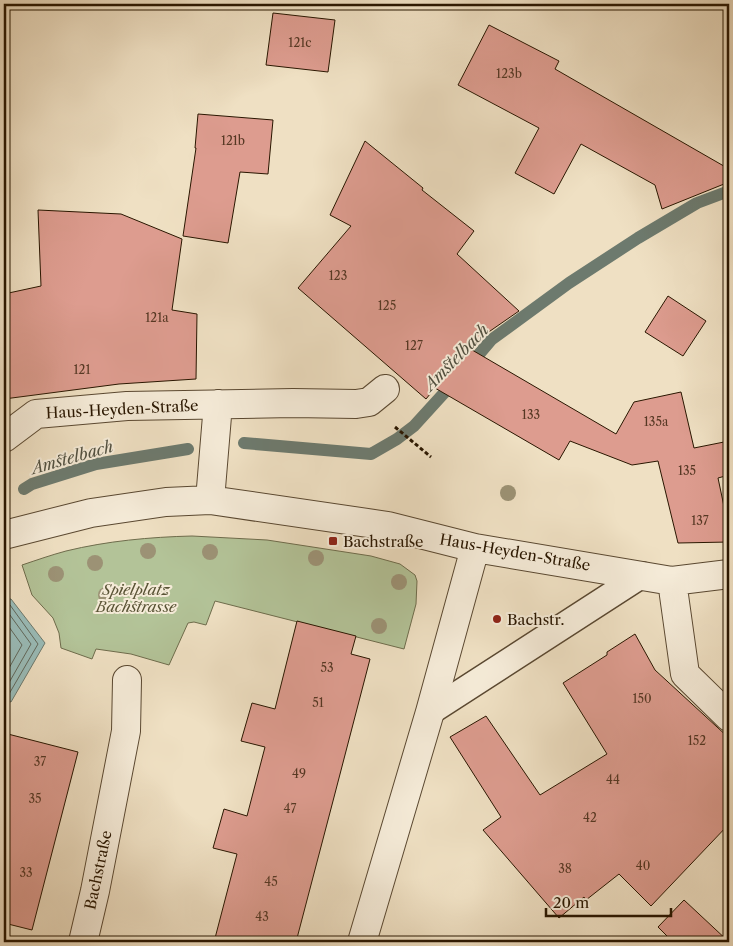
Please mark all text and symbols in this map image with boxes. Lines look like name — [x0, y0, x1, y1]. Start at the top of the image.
house number: 121c — [288, 35, 312, 50]
house number: 123b — [496, 66, 522, 81]
house number: 121b — [221, 133, 245, 148]
house number: 123 — [329, 268, 347, 283]
house number: 125 — [378, 298, 396, 313]
house number: 121a — [145, 310, 169, 325]
water label: Amstelbach — [417, 320, 492, 396]
house number: 127 — [405, 338, 423, 353]
house number: 121 — [74, 362, 91, 377]
street label: Haus-Heyden-Straße — [45, 396, 199, 422]
house number: 133 — [522, 407, 540, 422]
house number: 135a — [644, 414, 669, 429]
water label: Amstelbach — [26, 436, 115, 479]
house number: 135 — [678, 463, 696, 478]
house number: 137 — [691, 513, 709, 528]
street label: Haus-Heyden-Straße — [438, 529, 592, 575]
place label: Bachstraße — [343, 532, 423, 551]
marker: Bachstraße — [327, 535, 339, 547]
park label: Spielplatz Bachstrasse — [95, 580, 177, 616]
place label: Bachstr. — [507, 610, 564, 629]
marker: Bachstr. — [491, 613, 503, 625]
house number: 53 — [320, 660, 334, 675]
house number: 150 — [632, 691, 652, 706]
house number: 51 — [312, 695, 324, 710]
house number: 152 — [688, 733, 706, 748]
house number: 37 — [34, 754, 46, 769]
house number: 49 — [292, 766, 306, 781]
house number: 44 — [606, 772, 620, 787]
house number: 35 — [28, 791, 42, 806]
house number: 47 — [284, 801, 297, 816]
house number: 42 — [583, 810, 597, 825]
street label: Bachstraße — [80, 829, 116, 911]
house number: 40 — [636, 858, 650, 873]
house number: 38 — [558, 861, 572, 876]
house number: 33 — [19, 865, 33, 880]
house number: 45 — [264, 874, 278, 889]
scale bar — [546, 886, 670, 918]
text: 20 m — [553, 893, 589, 912]
house number: 43 — [255, 909, 269, 924]

